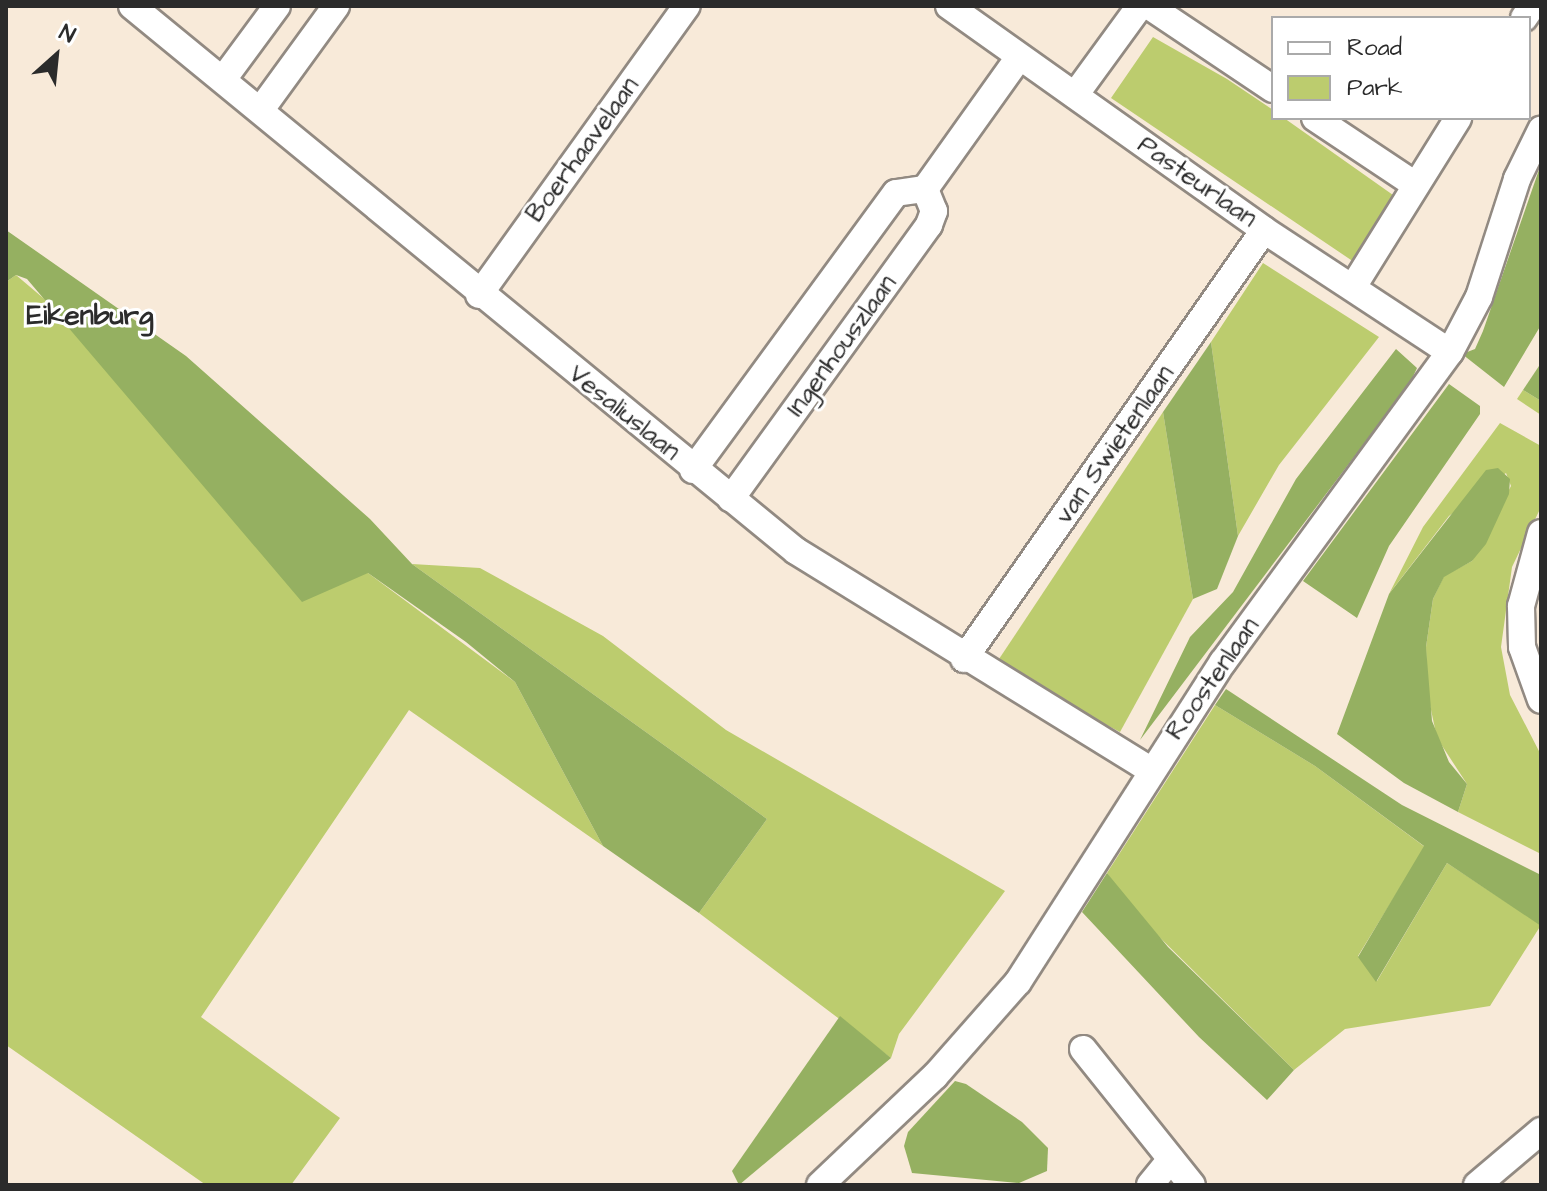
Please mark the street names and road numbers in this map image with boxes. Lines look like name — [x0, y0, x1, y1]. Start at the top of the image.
street label: Boerhaavelaan — [520, 71, 646, 229]
street label: Pasteurlaan — [1131, 129, 1263, 235]
street label: Ingenhouszlaan — [780, 269, 904, 423]
street label: Vesaliuslaan — [562, 359, 686, 467]
street label: van Swietenlaan — [1049, 359, 1181, 531]
street label: Roostenlaan — [1160, 612, 1266, 746]

